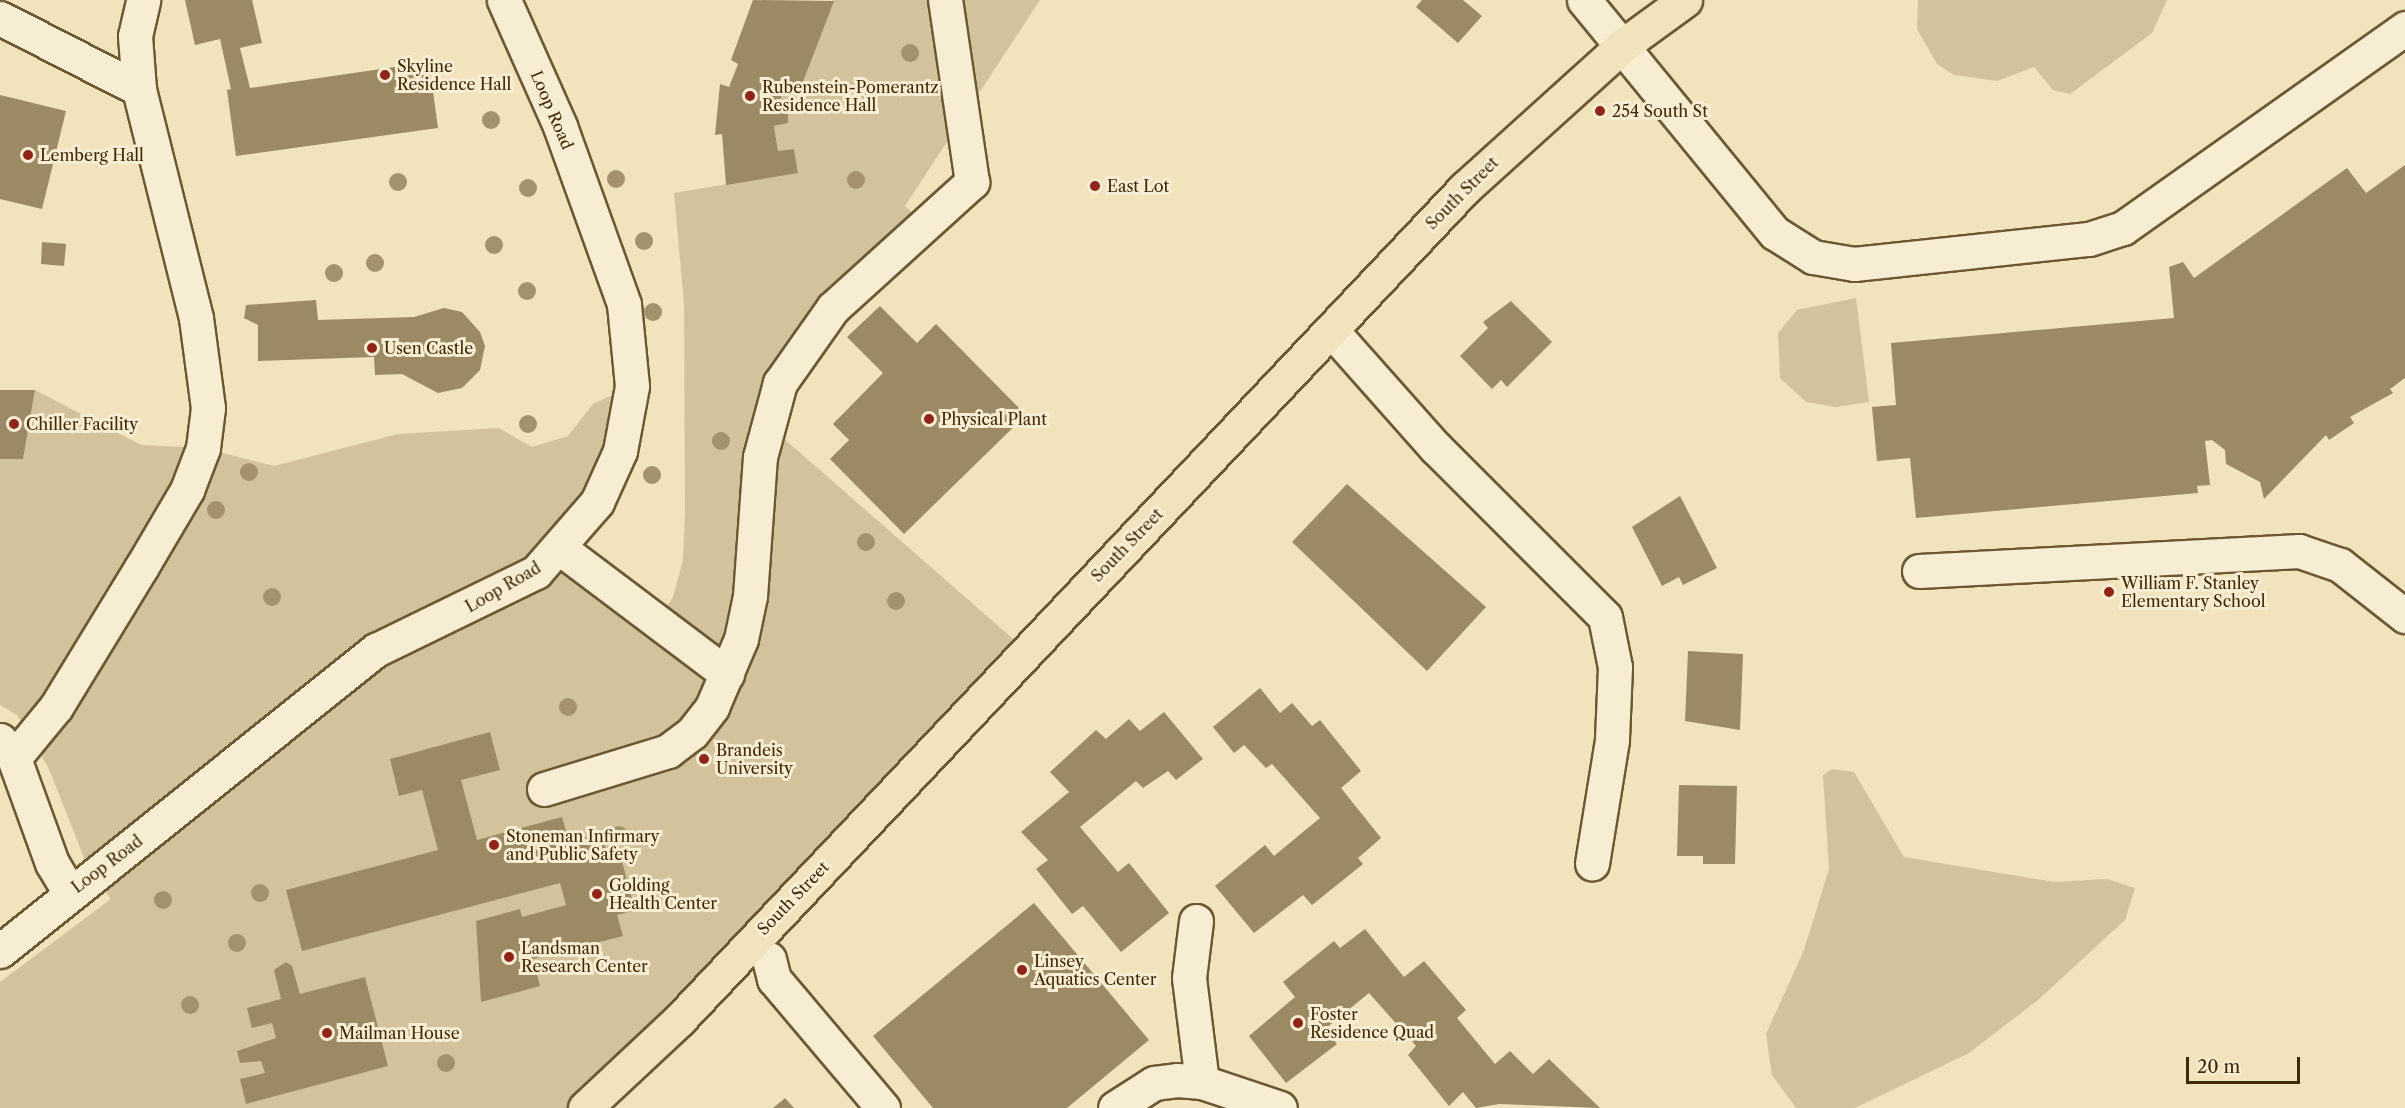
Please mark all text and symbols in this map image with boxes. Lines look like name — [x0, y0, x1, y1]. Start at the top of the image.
place label: Skyline Residence Hall — [397, 56, 511, 94]
marker: Skyline Residence Hall — [378, 68, 392, 82]
street label: Loop Road — [527, 68, 577, 152]
place label: Rubenstein-Pomerantz Residence Hall — [762, 77, 939, 115]
marker: Rubenstein-Pomerantz Residence Hall — [743, 89, 757, 103]
place label: 254 South St — [1612, 101, 1708, 121]
marker: 254 South St — [1593, 104, 1607, 118]
place label: Lemberg Hall — [40, 145, 144, 165]
marker: Lemberg Hall — [21, 148, 35, 162]
street label: South Street — [1422, 153, 1502, 233]
place label: East Lot — [1107, 176, 1169, 196]
marker: East Lot — [1088, 179, 1102, 193]
place label: Usen Castle — [384, 338, 473, 358]
marker: Usen Castle — [365, 341, 379, 355]
place label: Physical Plant — [941, 409, 1047, 429]
marker: Physical Plant — [922, 412, 936, 426]
place label: Chiller Facility — [26, 414, 138, 434]
marker: Chiller Facility — [7, 417, 21, 431]
street label: South Street — [1087, 504, 1167, 586]
street label: Loop Road — [462, 558, 544, 616]
place label: William F. Stanley Elementary School — [2121, 573, 2266, 611]
marker: William F. Stanley Elementary School — [2102, 585, 2116, 599]
place label: Brandeis University — [716, 740, 793, 778]
marker: Brandeis University — [697, 752, 711, 766]
place label: Stoneman Infirmary and Public Safety — [506, 826, 659, 864]
street label: Loop Road — [68, 831, 146, 897]
marker: Stoneman Infirmary and Public Safety — [487, 838, 501, 852]
street label: South Street — [753, 857, 833, 939]
place label: Golding Health Center — [609, 875, 717, 913]
marker: Golding Health Center — [590, 887, 604, 901]
place label: Landsman Research Center — [521, 938, 648, 976]
marker: Landsman Research Center — [502, 950, 516, 964]
place label: Linsey Aquatics Center — [1034, 951, 1156, 989]
marker: Linsey Aquatics Center — [1015, 963, 1029, 977]
place label: Foster Residence Quad — [1310, 1004, 1434, 1042]
marker: Foster Residence Quad — [1291, 1016, 1305, 1030]
place label: Mailman House — [339, 1023, 460, 1043]
marker: Mailman House — [320, 1026, 334, 1040]
scale bar — [2189, 1045, 2303, 1083]
text: 20 m — [2197, 1056, 2240, 1078]

